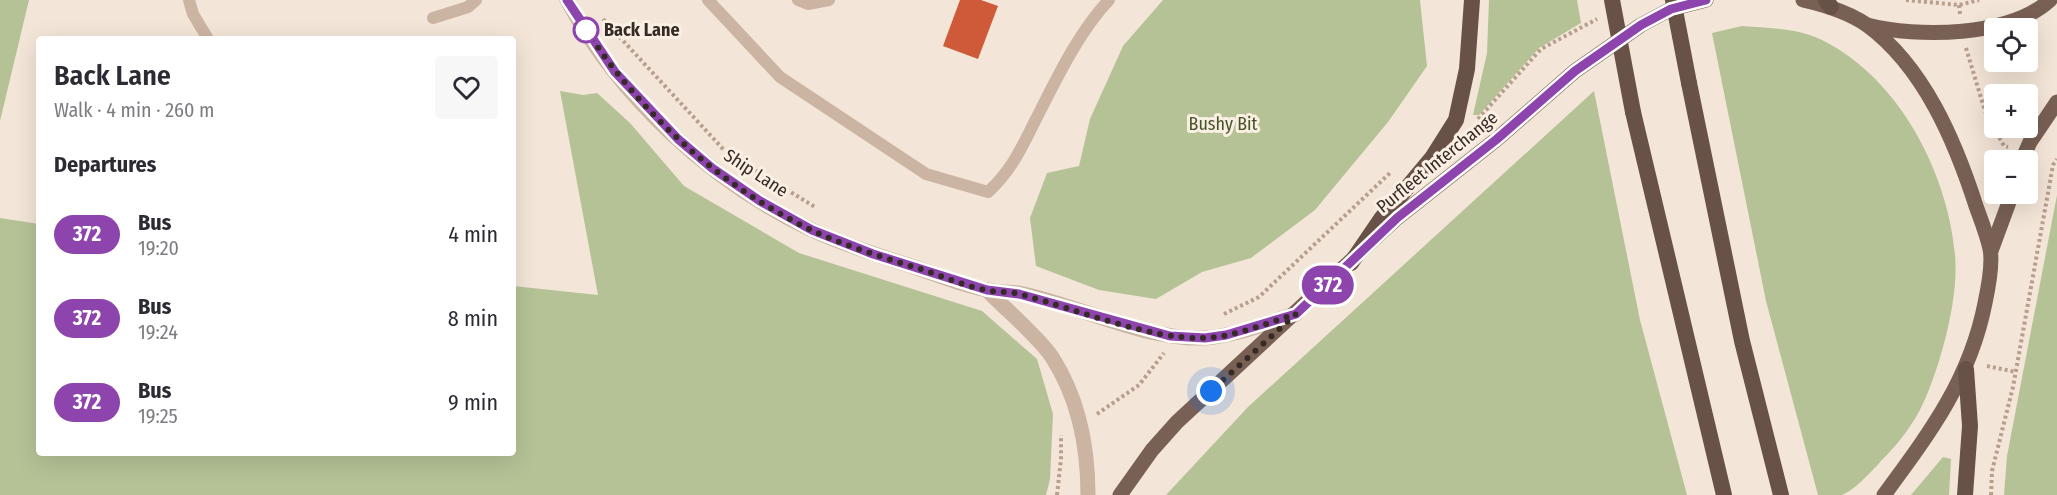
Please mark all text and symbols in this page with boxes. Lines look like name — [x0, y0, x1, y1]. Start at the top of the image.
marker: Back Lane — [573, 17, 599, 43]
map controls — [1984, 18, 2038, 204]
button: locate — [1984, 18, 2038, 72]
place label: Back Lane — [604, 19, 680, 41]
button: heart — [435, 56, 498, 119]
text: Back Lane — [54, 59, 171, 92]
button: + — [1984, 84, 2038, 138]
text: Walk · 4 min · 260 m — [54, 98, 214, 122]
street label: Purfleet Interchange — [1372, 106, 1502, 218]
park label: Bushy Bit — [1189, 113, 1258, 135]
street label: Ship Lane — [720, 144, 792, 202]
button: − — [1984, 150, 2038, 204]
text: Departures — [54, 151, 156, 178]
text: Bus — [138, 209, 171, 236]
text: 372 — [73, 221, 101, 247]
text: 4 min — [448, 221, 498, 248]
text: 19:20 — [138, 236, 179, 260]
line badge: 372 — [1294, 266, 1362, 304]
text: 372 — [1314, 272, 1342, 298]
text: Bus — [138, 293, 171, 320]
text: 372 — [73, 305, 101, 331]
text: 8 min — [448, 305, 498, 332]
text: 19:24 — [138, 320, 178, 344]
your location — [1196, 376, 1226, 406]
text: Bus — [138, 377, 171, 404]
text: 372 — [73, 389, 101, 415]
text: 9 min — [448, 389, 498, 416]
text: 19:25 — [138, 404, 178, 428]

